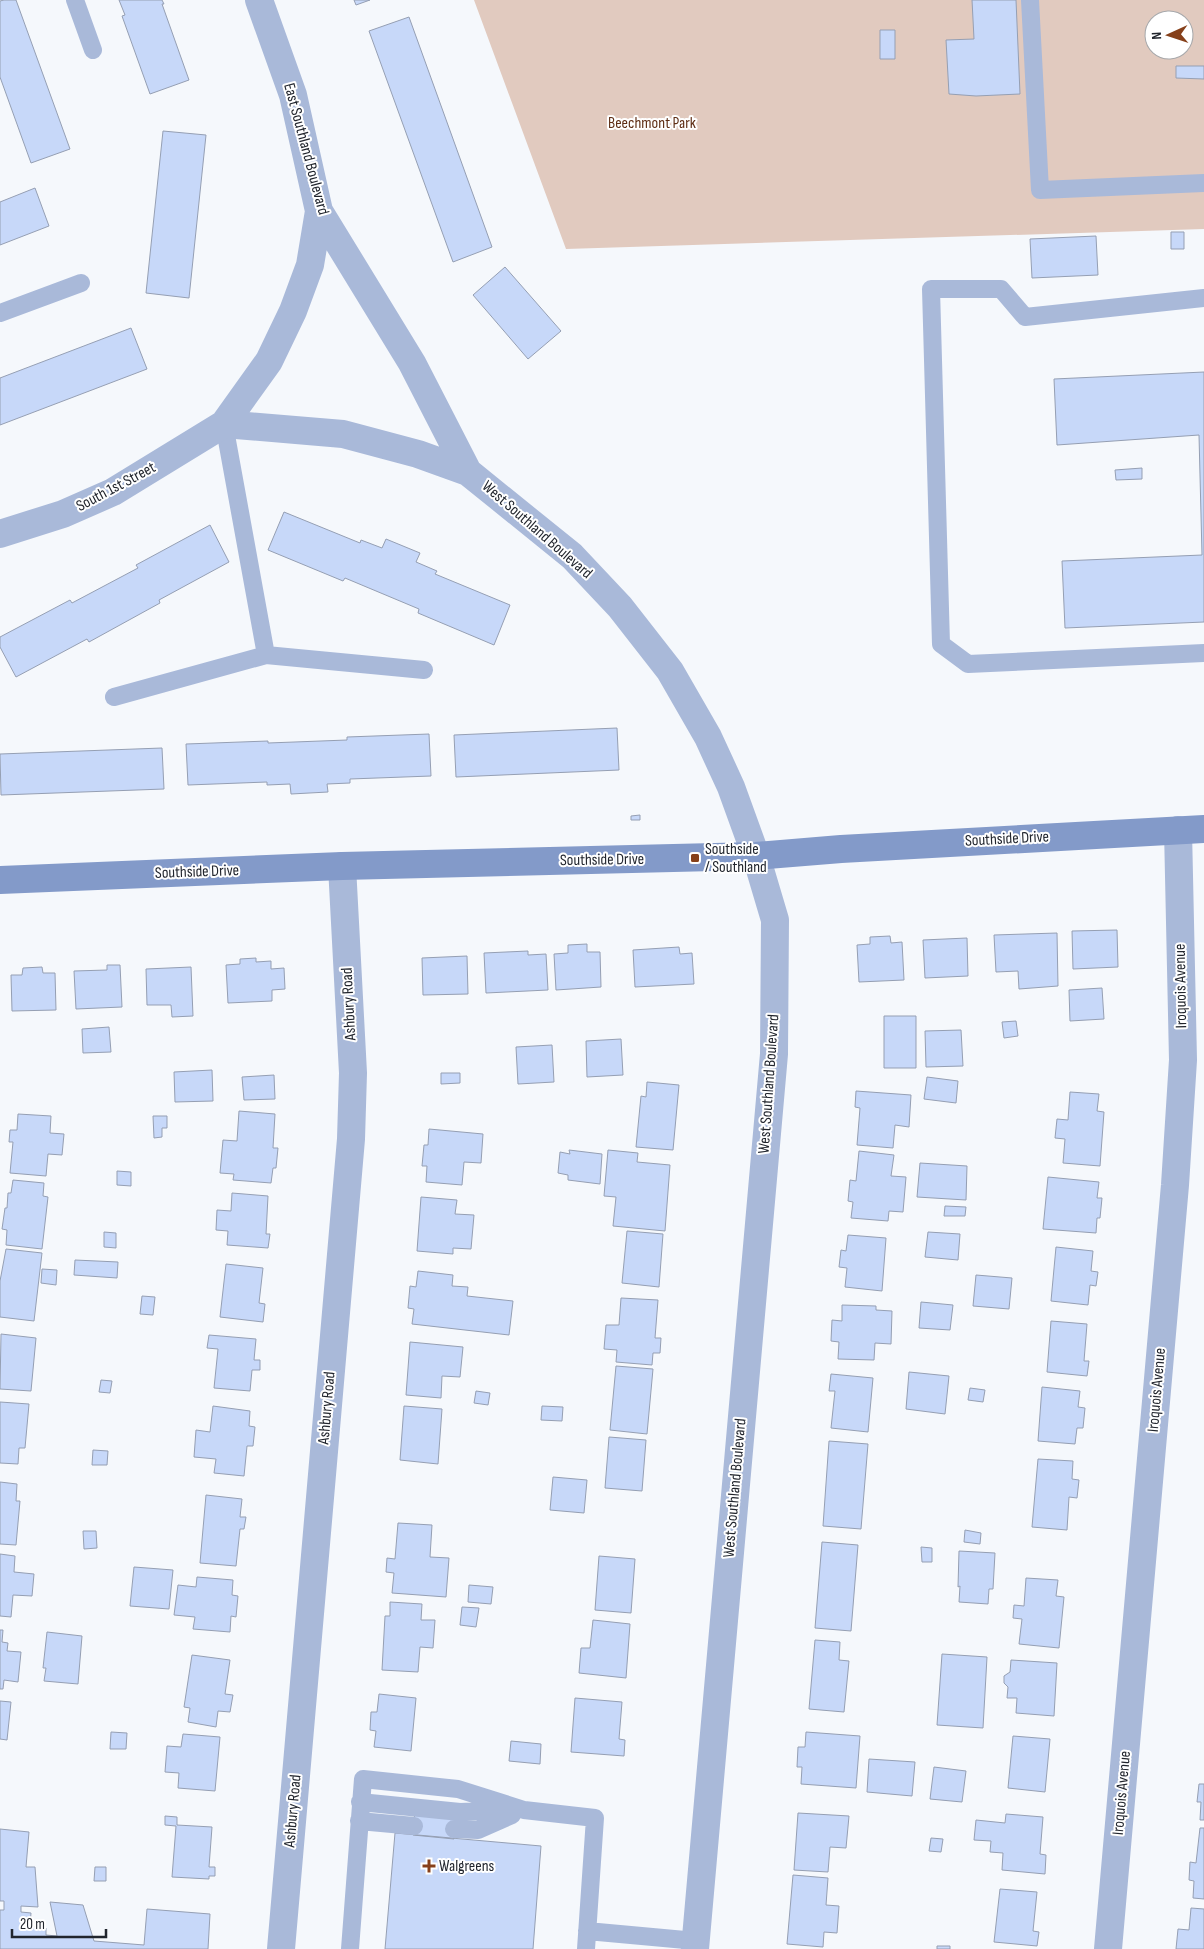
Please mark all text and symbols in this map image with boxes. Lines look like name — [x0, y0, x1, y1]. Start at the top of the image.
north arrow — [1144, 10, 1194, 60]
text: N — [1148, 31, 1165, 40]
street label: East Southland Boulevard — [279, 81, 333, 217]
park label: Beechmont Park — [608, 114, 696, 133]
street label: South 1st Street — [73, 458, 159, 516]
street label: West Southland Boulevard — [478, 477, 596, 583]
street label: Southside Drive — [964, 827, 1050, 851]
place label: Southside / Southland — [705, 840, 767, 877]
street label: Southside Drive — [560, 850, 644, 870]
marker: Southside / Southland — [689, 852, 701, 864]
street label: Southside Drive — [155, 861, 239, 883]
street label: Iroquois Avenue — [1171, 944, 1191, 1028]
street label: Ashbury Road — [338, 967, 360, 1042]
street label: West Southland Boulevard — [755, 1014, 783, 1154]
street label: Iroquois Avenue — [1144, 1347, 1170, 1433]
street label: Ashbury Road — [314, 1371, 340, 1446]
street label: West Southland Boulevard — [719, 1418, 751, 1558]
street label: Iroquois Avenue — [1109, 1750, 1135, 1836]
street label: Ashbury Road — [280, 1774, 306, 1849]
place label: Walgreens — [439, 1857, 495, 1876]
marker: Walgreens — [423, 1860, 435, 1872]
scale bar — [12, 1906, 106, 1938]
text: 20 m — [20, 1915, 45, 1934]

